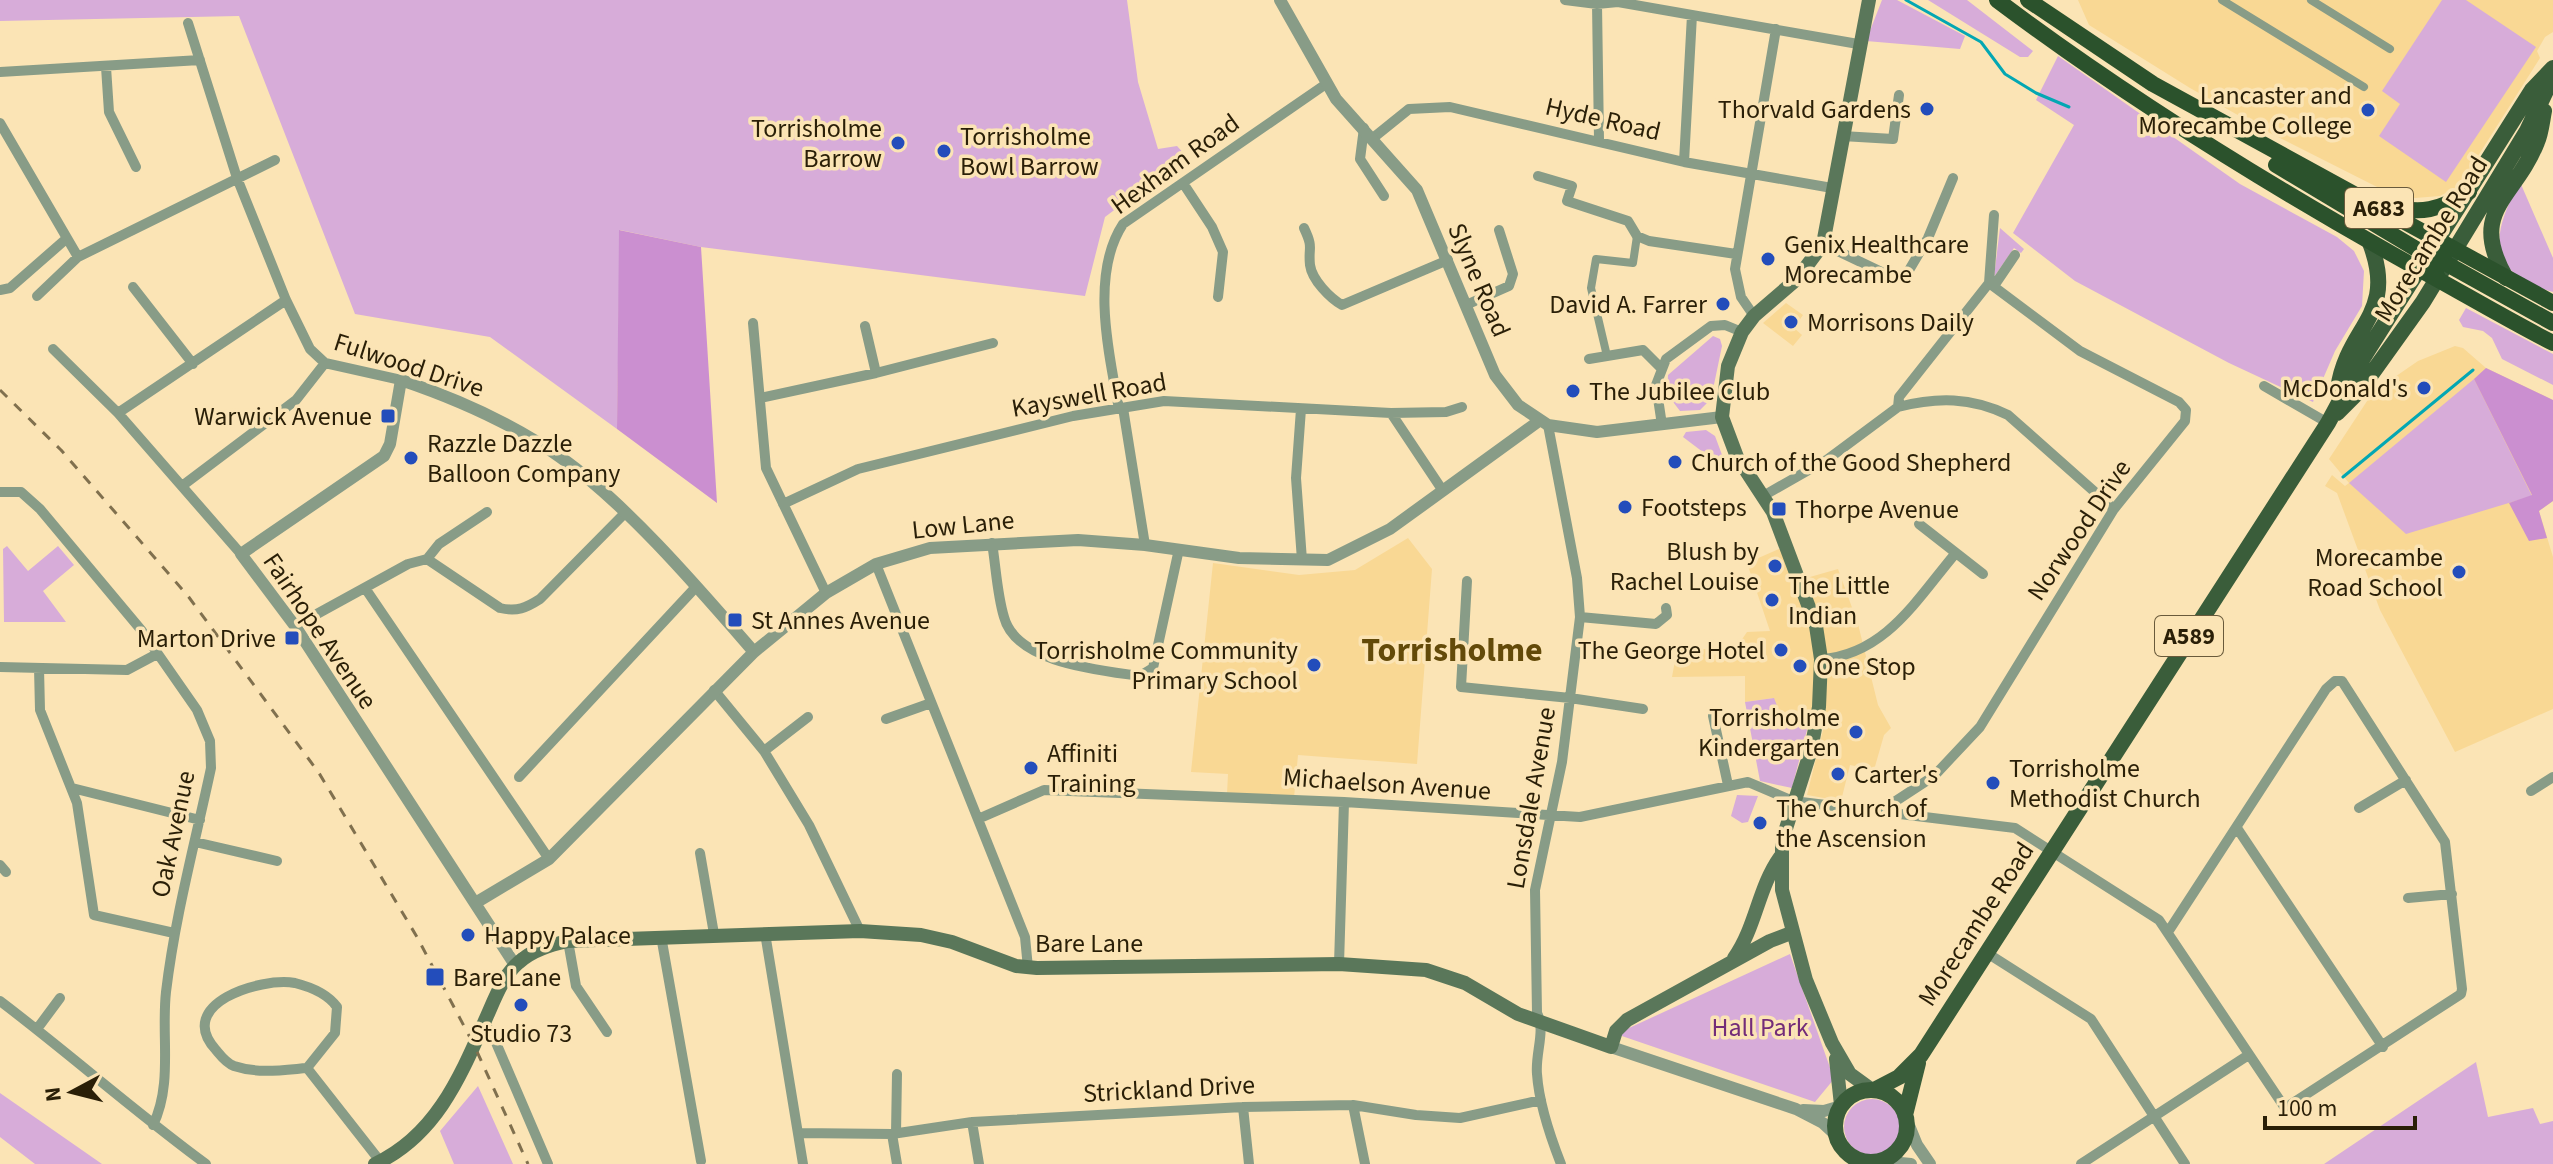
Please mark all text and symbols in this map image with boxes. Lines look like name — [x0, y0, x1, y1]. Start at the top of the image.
place label: Lancaster and Morecambe College — [2138, 77, 2352, 144]
street label: Hyde Road — [1542, 88, 1664, 150]
place label: Thorvald Gardens — [1718, 91, 1911, 128]
marker: Thorvald Gardens — [1918, 100, 1936, 118]
marker: Lancaster and Morecambe College — [2359, 101, 2377, 119]
street label: Hexham Road — [1103, 105, 1247, 223]
place label: Torrisholme Barrow — [751, 110, 882, 177]
place label: Torrisholme Bowl Barrow — [960, 118, 1099, 185]
marker: Torrisholme Barrow — [889, 134, 907, 152]
marker: Torrisholme Bowl Barrow — [935, 142, 953, 160]
street label: Morecambe Road — [2365, 149, 2497, 329]
road number: A683 — [2345, 188, 2413, 228]
street label: Slyne Road — [1438, 217, 1520, 343]
place label: Genix Healthcare Morecambe — [1784, 226, 1969, 293]
marker: Genix Healthcare Morecambe — [1759, 250, 1777, 268]
place label: David A. Farrer — [1549, 286, 1708, 323]
marker: David A. Farrer — [1714, 295, 1732, 313]
place label: Morrisons Daily — [1807, 304, 1974, 341]
marker: Morrisons Daily — [1782, 313, 1800, 331]
street label: Fulwood Drive — [329, 323, 489, 407]
street label: Kayswell Road — [1009, 363, 1169, 427]
place label: McDonald's — [2282, 370, 2408, 407]
place label: The Jubilee Club — [1589, 373, 1770, 410]
marker: McDonald's — [2415, 379, 2433, 397]
marker: The Jubilee Club — [1564, 382, 1582, 400]
place label: Warwick Avenue — [194, 398, 372, 435]
marker: Warwick Avenue — [379, 407, 397, 425]
place label: Razzle Dazzle Balloon Company — [427, 425, 620, 492]
place label: Church of the Good Shepherd — [1691, 444, 2011, 481]
marker: Razzle Dazzle Balloon Company — [402, 449, 420, 467]
street label: Norwood Drive — [2018, 452, 2140, 608]
marker: Church of the Good Shepherd — [1666, 453, 1684, 471]
place label: Footsteps — [1641, 489, 1747, 526]
place label: Thorpe Avenue — [1795, 491, 1959, 528]
marker: Footsteps — [1616, 498, 1634, 516]
marker: Thorpe Avenue — [1770, 500, 1788, 518]
street label: Low Lane — [910, 501, 1016, 549]
place label: Blush by Rachel Louise — [1610, 533, 1759, 600]
place label: Morecambe Road School — [2307, 539, 2443, 606]
street label: Fairhope Avenue — [254, 545, 386, 717]
marker: Blush by Rachel Louise — [1766, 557, 1784, 575]
marker: Morecambe Road School — [2450, 563, 2468, 581]
place label: The Little Indian — [1788, 567, 1890, 634]
marker: The Little Indian — [1763, 591, 1781, 609]
place label: St Annes Avenue — [751, 602, 930, 639]
marker: St Annes Avenue — [726, 611, 744, 629]
road number: A589 — [2155, 616, 2223, 656]
place label: Marton Drive — [137, 620, 276, 657]
district label: Torrisholme — [1361, 626, 1543, 675]
marker: Marton Drive — [283, 629, 301, 647]
place label: Torrisholme Community Primary School — [1034, 632, 1298, 699]
place label: The George Hotel — [1578, 632, 1765, 669]
marker: The George Hotel — [1772, 641, 1790, 659]
place label: One Stop — [1816, 648, 1916, 685]
marker: Torrisholme Community Primary School — [1305, 656, 1323, 674]
marker: One Stop — [1791, 657, 1809, 675]
place label: Torrisholme Kindergarten — [1698, 699, 1840, 766]
street label: Lonsdale Avenue — [1497, 704, 1565, 892]
marker: Torrisholme Kindergarten — [1847, 723, 1865, 741]
place label: Affiniti Training — [1047, 735, 1136, 802]
place label: Torrisholme Methodist Church — [2009, 750, 2201, 817]
place label: Carter's — [1854, 756, 1938, 793]
street label: Michaelson Avenue — [1282, 758, 1492, 810]
marker: Affiniti Training — [1022, 759, 1040, 777]
marker: Carter's — [1829, 765, 1847, 783]
street label: Oak Avenue — [142, 767, 204, 901]
marker: Torrisholme Methodist Church — [1984, 774, 2002, 792]
place label: The Church of the Ascension — [1776, 790, 1928, 857]
marker: The Church of the Ascension — [1751, 814, 1769, 832]
street label: Morecambe Road — [1909, 835, 2043, 1013]
place label: Happy Palace — [484, 917, 631, 954]
street label: Bare Lane — [1035, 925, 1143, 962]
marker: Happy Palace — [459, 926, 477, 944]
place label: Bare Lane — [453, 959, 561, 996]
marker: Bare Lane — [424, 966, 446, 988]
marker: Studio 73 — [512, 996, 530, 1014]
park label: Hall Park — [1711, 1009, 1809, 1046]
place label: Studio 73 — [470, 1015, 572, 1052]
north arrow — [32, 1052, 112, 1132]
street label: Strickland Drive — [1082, 1066, 1256, 1112]
scale bar — [2265, 1080, 2415, 1130]
text: N — [36, 1085, 70, 1104]
text: 100 m — [2277, 1091, 2337, 1126]

